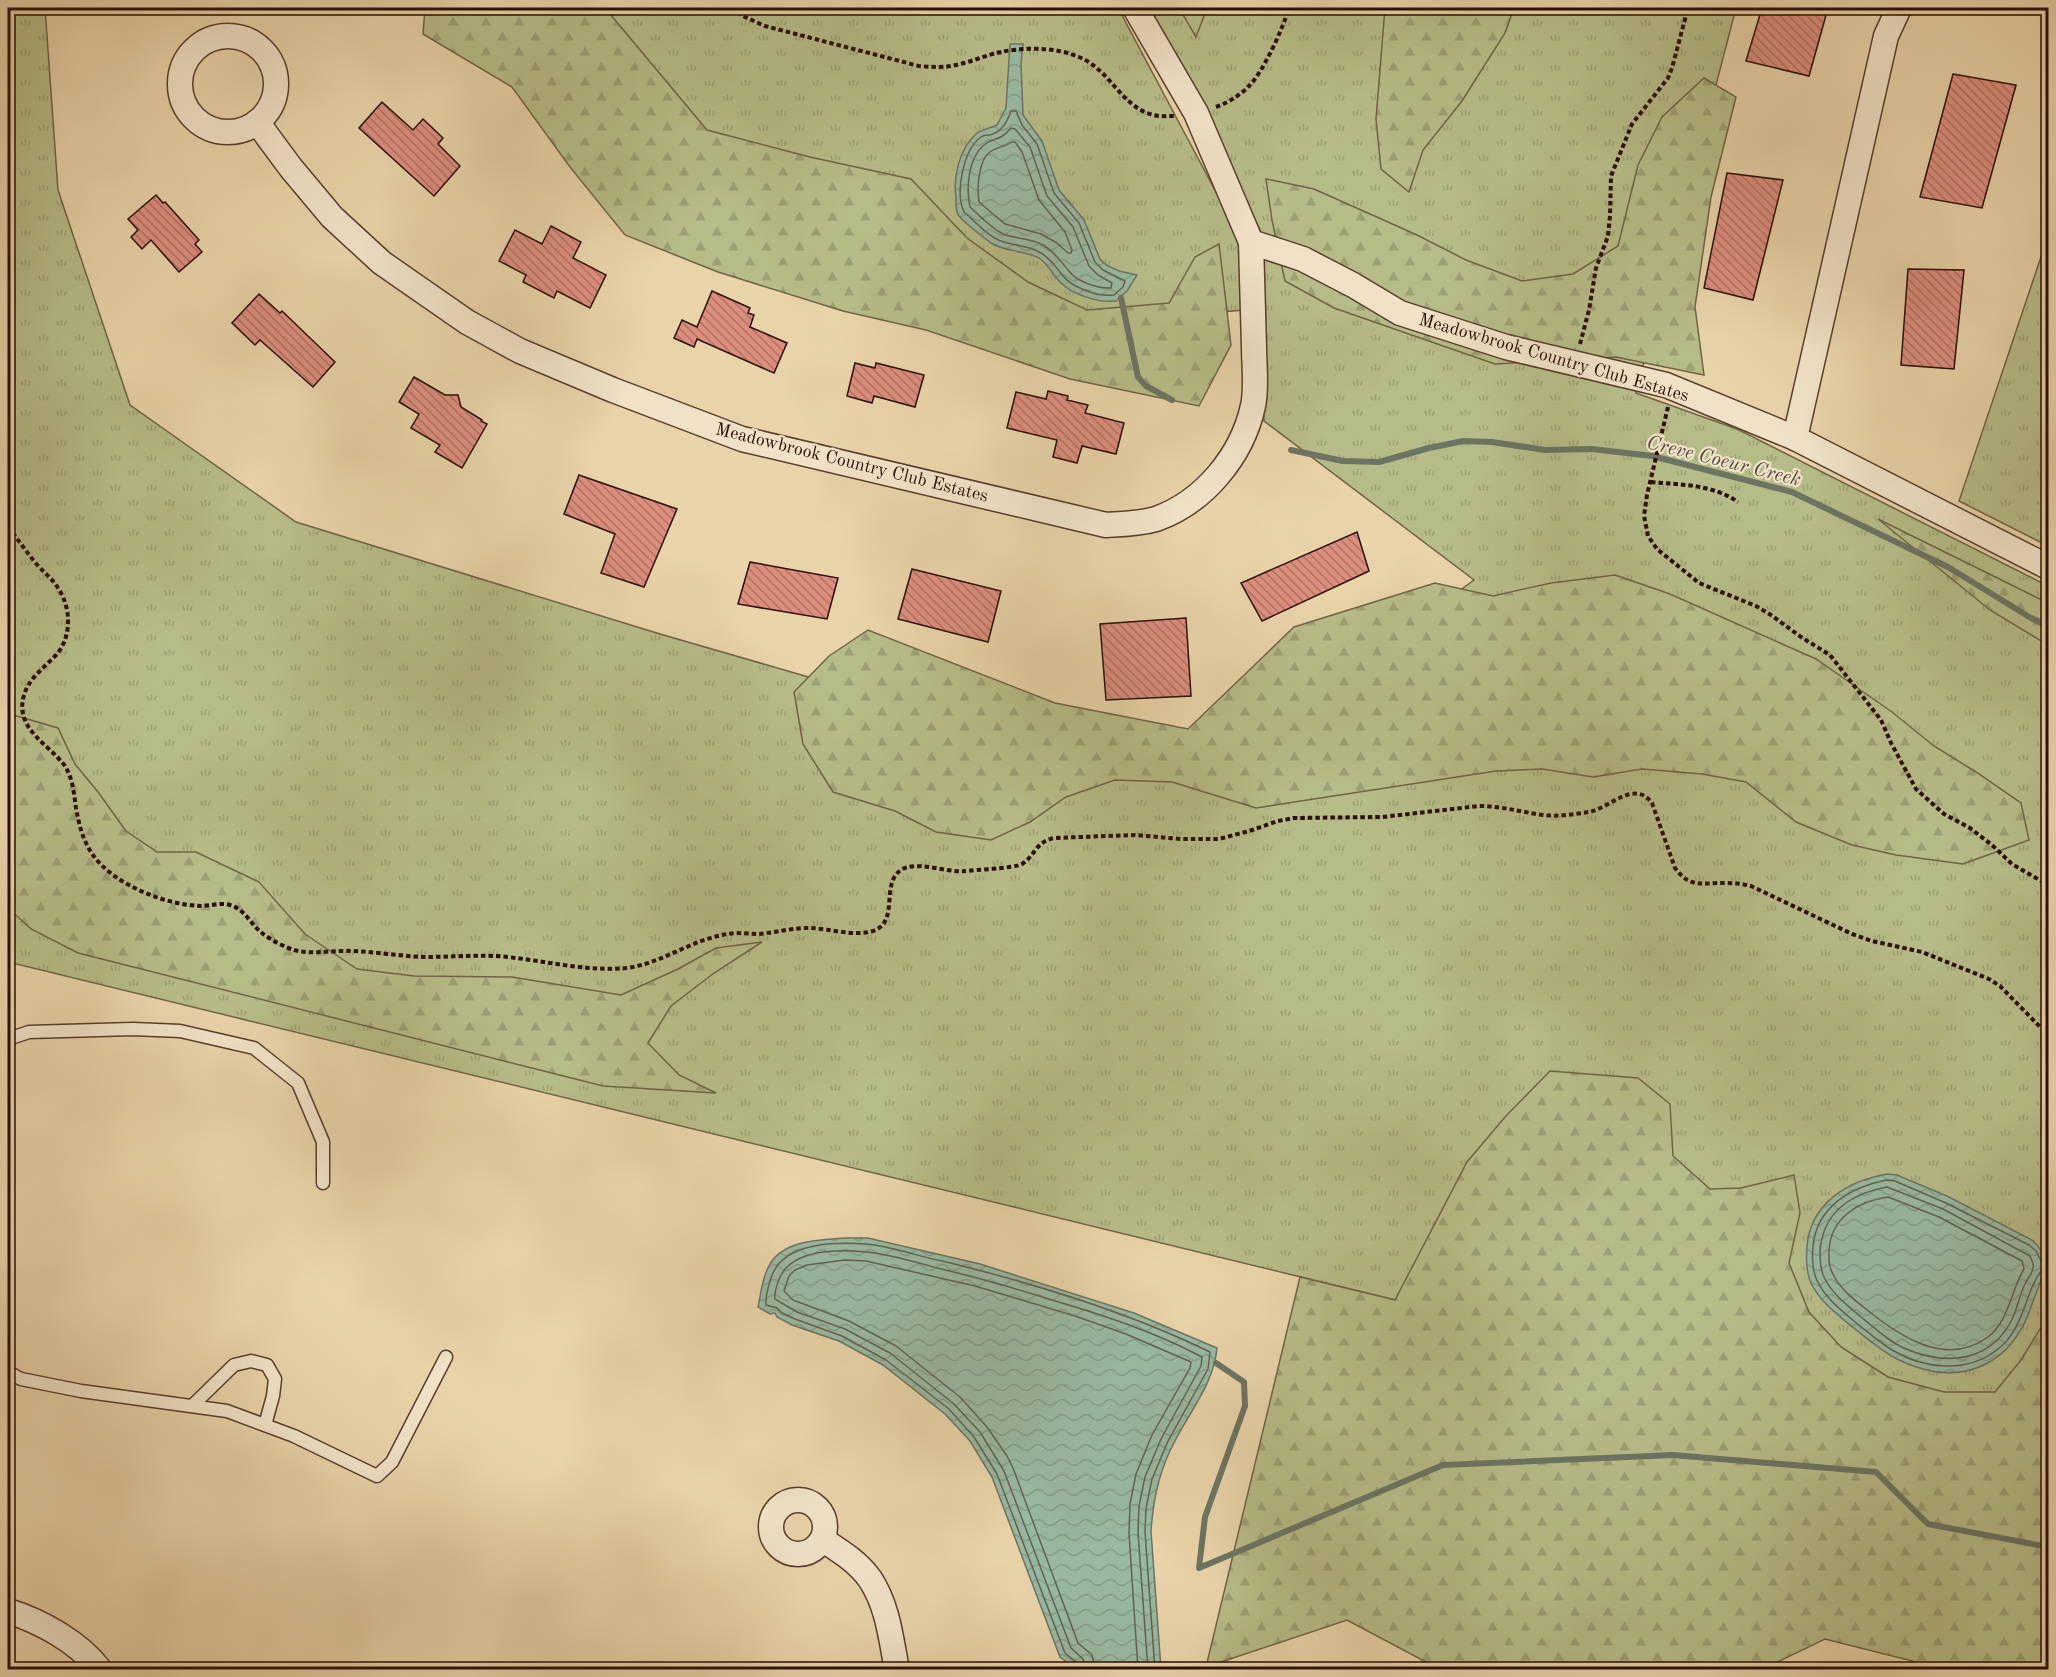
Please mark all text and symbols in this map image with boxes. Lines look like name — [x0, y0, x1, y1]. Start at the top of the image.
street label: Meadowbrook Country Club Estates — [1417, 311, 1691, 405]
street label: Meadowbrook Country Club Estates — [714, 420, 990, 506]
water label: Creve Coeur Creek — [1644, 433, 1803, 491]

